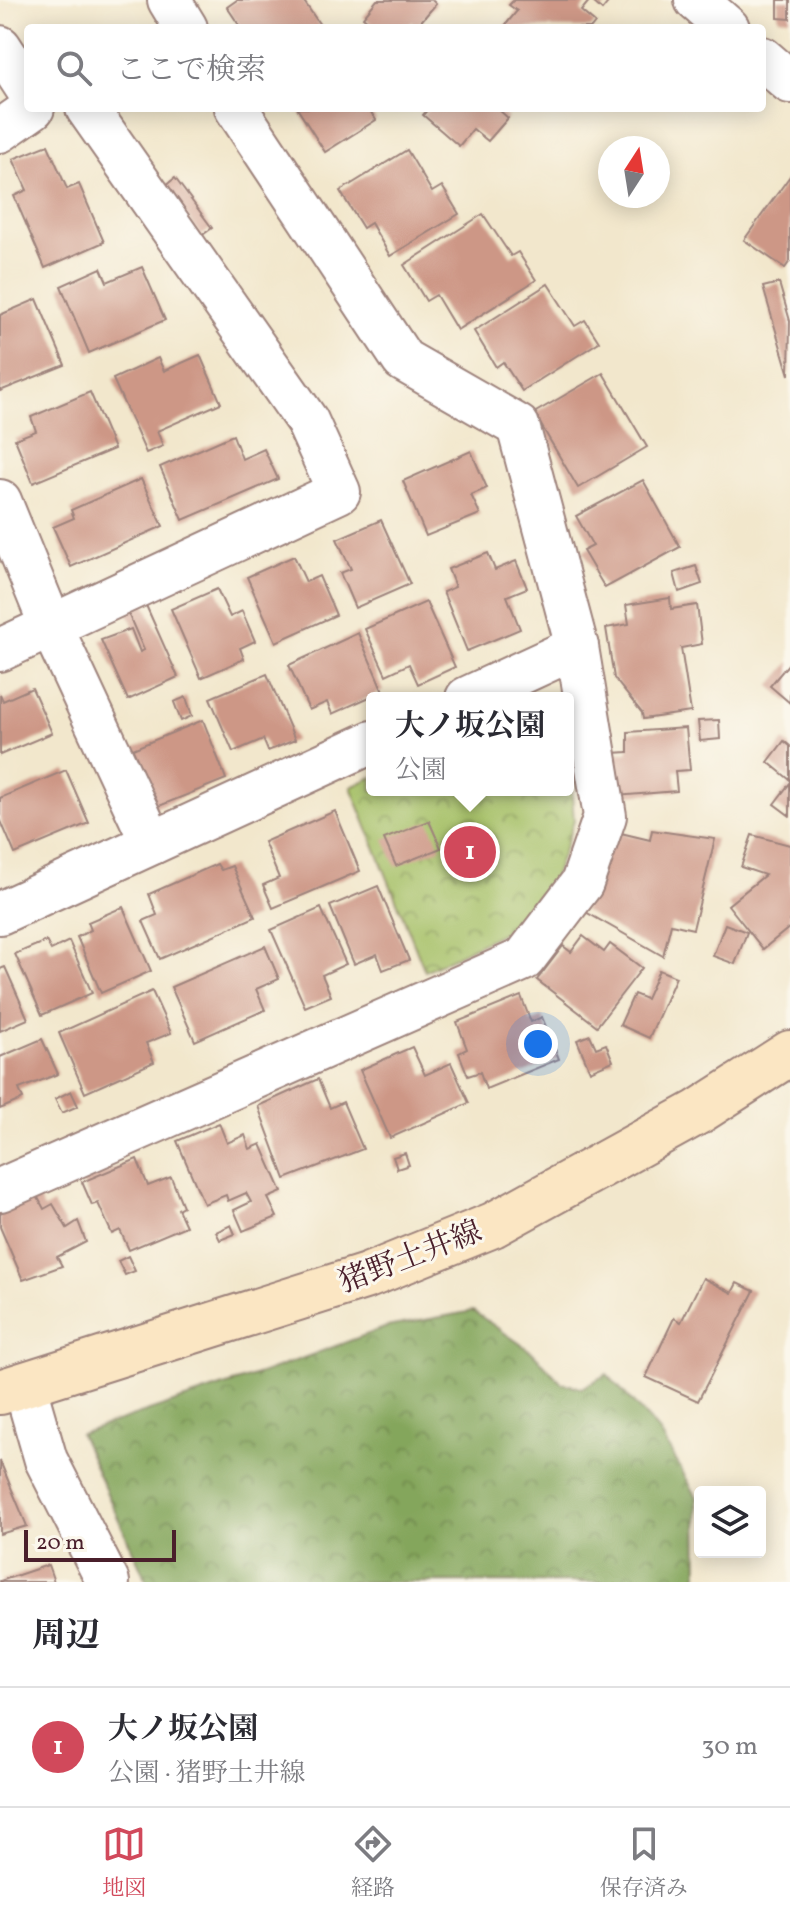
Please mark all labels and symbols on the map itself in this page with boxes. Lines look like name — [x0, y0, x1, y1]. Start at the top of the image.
north arrow — [598, 136, 670, 208]
pin: 1 — [444, 822, 496, 882]
your location — [518, 1024, 558, 1064]
street label: 猪野土井線 — [333, 1211, 488, 1304]
scale bar — [24, 1526, 176, 1562]

